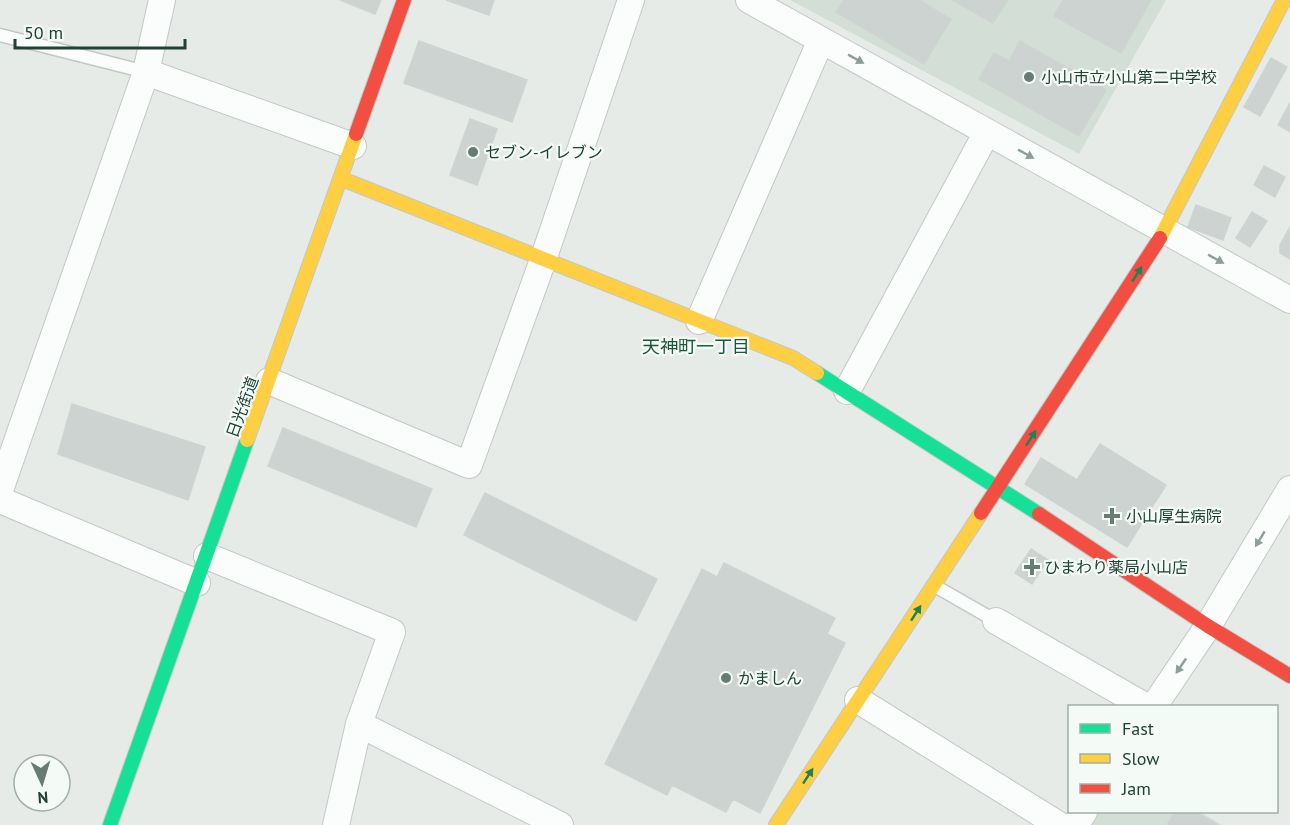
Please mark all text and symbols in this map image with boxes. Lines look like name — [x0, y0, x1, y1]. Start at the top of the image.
scale bar — [15, 12, 184, 50]
text: 50 m — [24, 21, 63, 44]
one-way arrow — [847, 54, 864, 64]
place label: 小山市立小山第二中学校 — [1041, 67, 1217, 87]
marker: 小山市立小山第二中学校 — [1022, 70, 1036, 84]
place label: セブン-イレブン — [485, 142, 603, 162]
marker: セブン-イレブン — [466, 145, 480, 159]
one-way arrow — [1018, 149, 1035, 159]
one-way arrow — [1208, 254, 1225, 264]
one-way arrow — [1131, 266, 1142, 282]
district label: 天神町一丁目 — [642, 335, 750, 358]
street label: 日光街道 — [222, 374, 262, 440]
one-way arrow — [1025, 429, 1036, 446]
place label: 小山厚生病院 — [1126, 506, 1222, 526]
marker: 小山厚生病院 — [1103, 507, 1121, 525]
one-way arrow — [1255, 531, 1265, 548]
place label: ひまわり薬局小山店 — [1044, 557, 1188, 577]
marker: ひまわり薬局小山店 — [1025, 560, 1039, 574]
one-way arrow — [910, 605, 921, 621]
one-way arrow — [1175, 658, 1187, 674]
place label: かましん — [738, 668, 802, 688]
marker: かましん — [719, 671, 733, 685]
legend — [1068, 705, 1278, 813]
text: Fast — [1122, 717, 1154, 740]
text: Slow — [1122, 747, 1160, 770]
north arrow — [12, 753, 72, 813]
one-way arrow — [803, 768, 814, 784]
text: Jam — [1121, 777, 1151, 800]
text: N — [37, 788, 49, 808]

